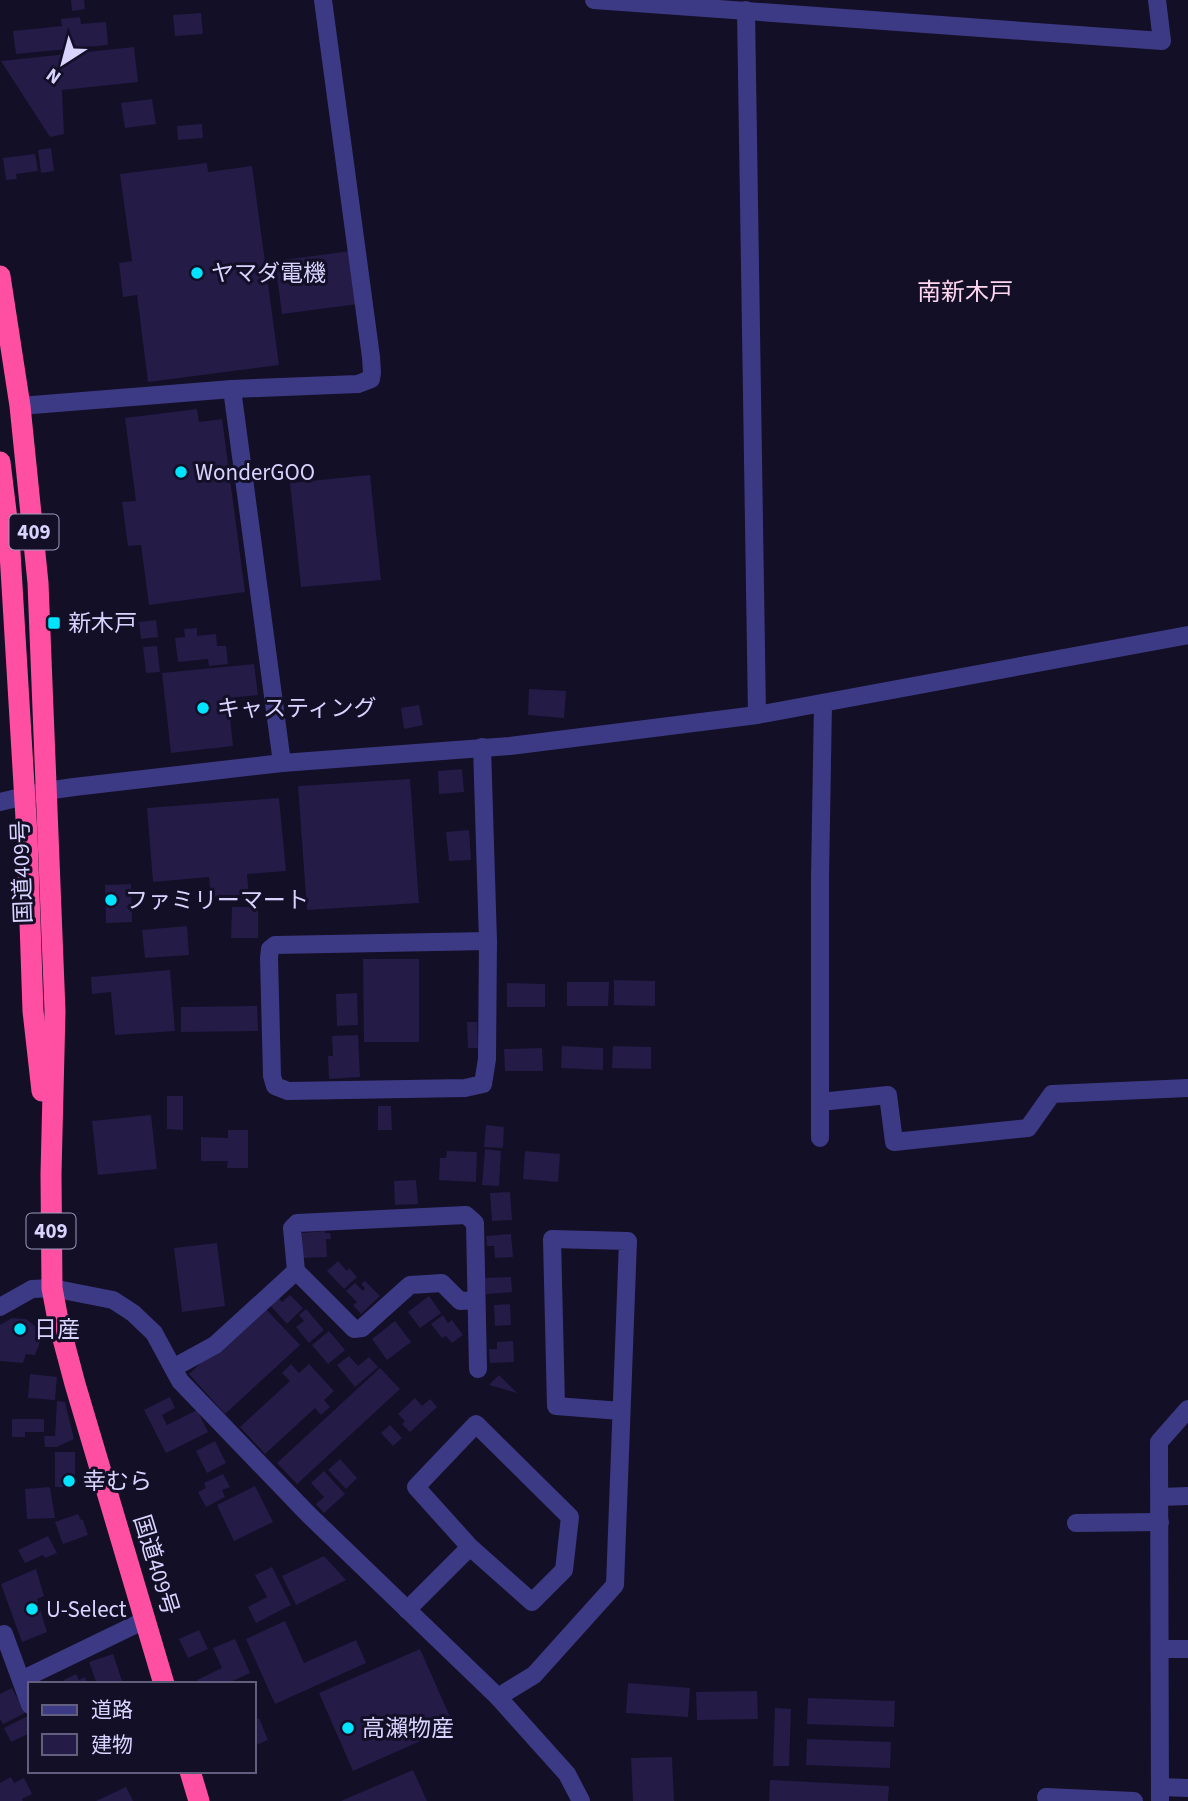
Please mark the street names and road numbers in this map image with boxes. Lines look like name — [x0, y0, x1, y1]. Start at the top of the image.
road number: 409 — [9, 514, 58, 550]
street label: 国道409号 — [4, 820, 40, 924]
road number: 409 — [26, 1214, 76, 1248]
street label: 国道409号 — [125, 1511, 187, 1619]

